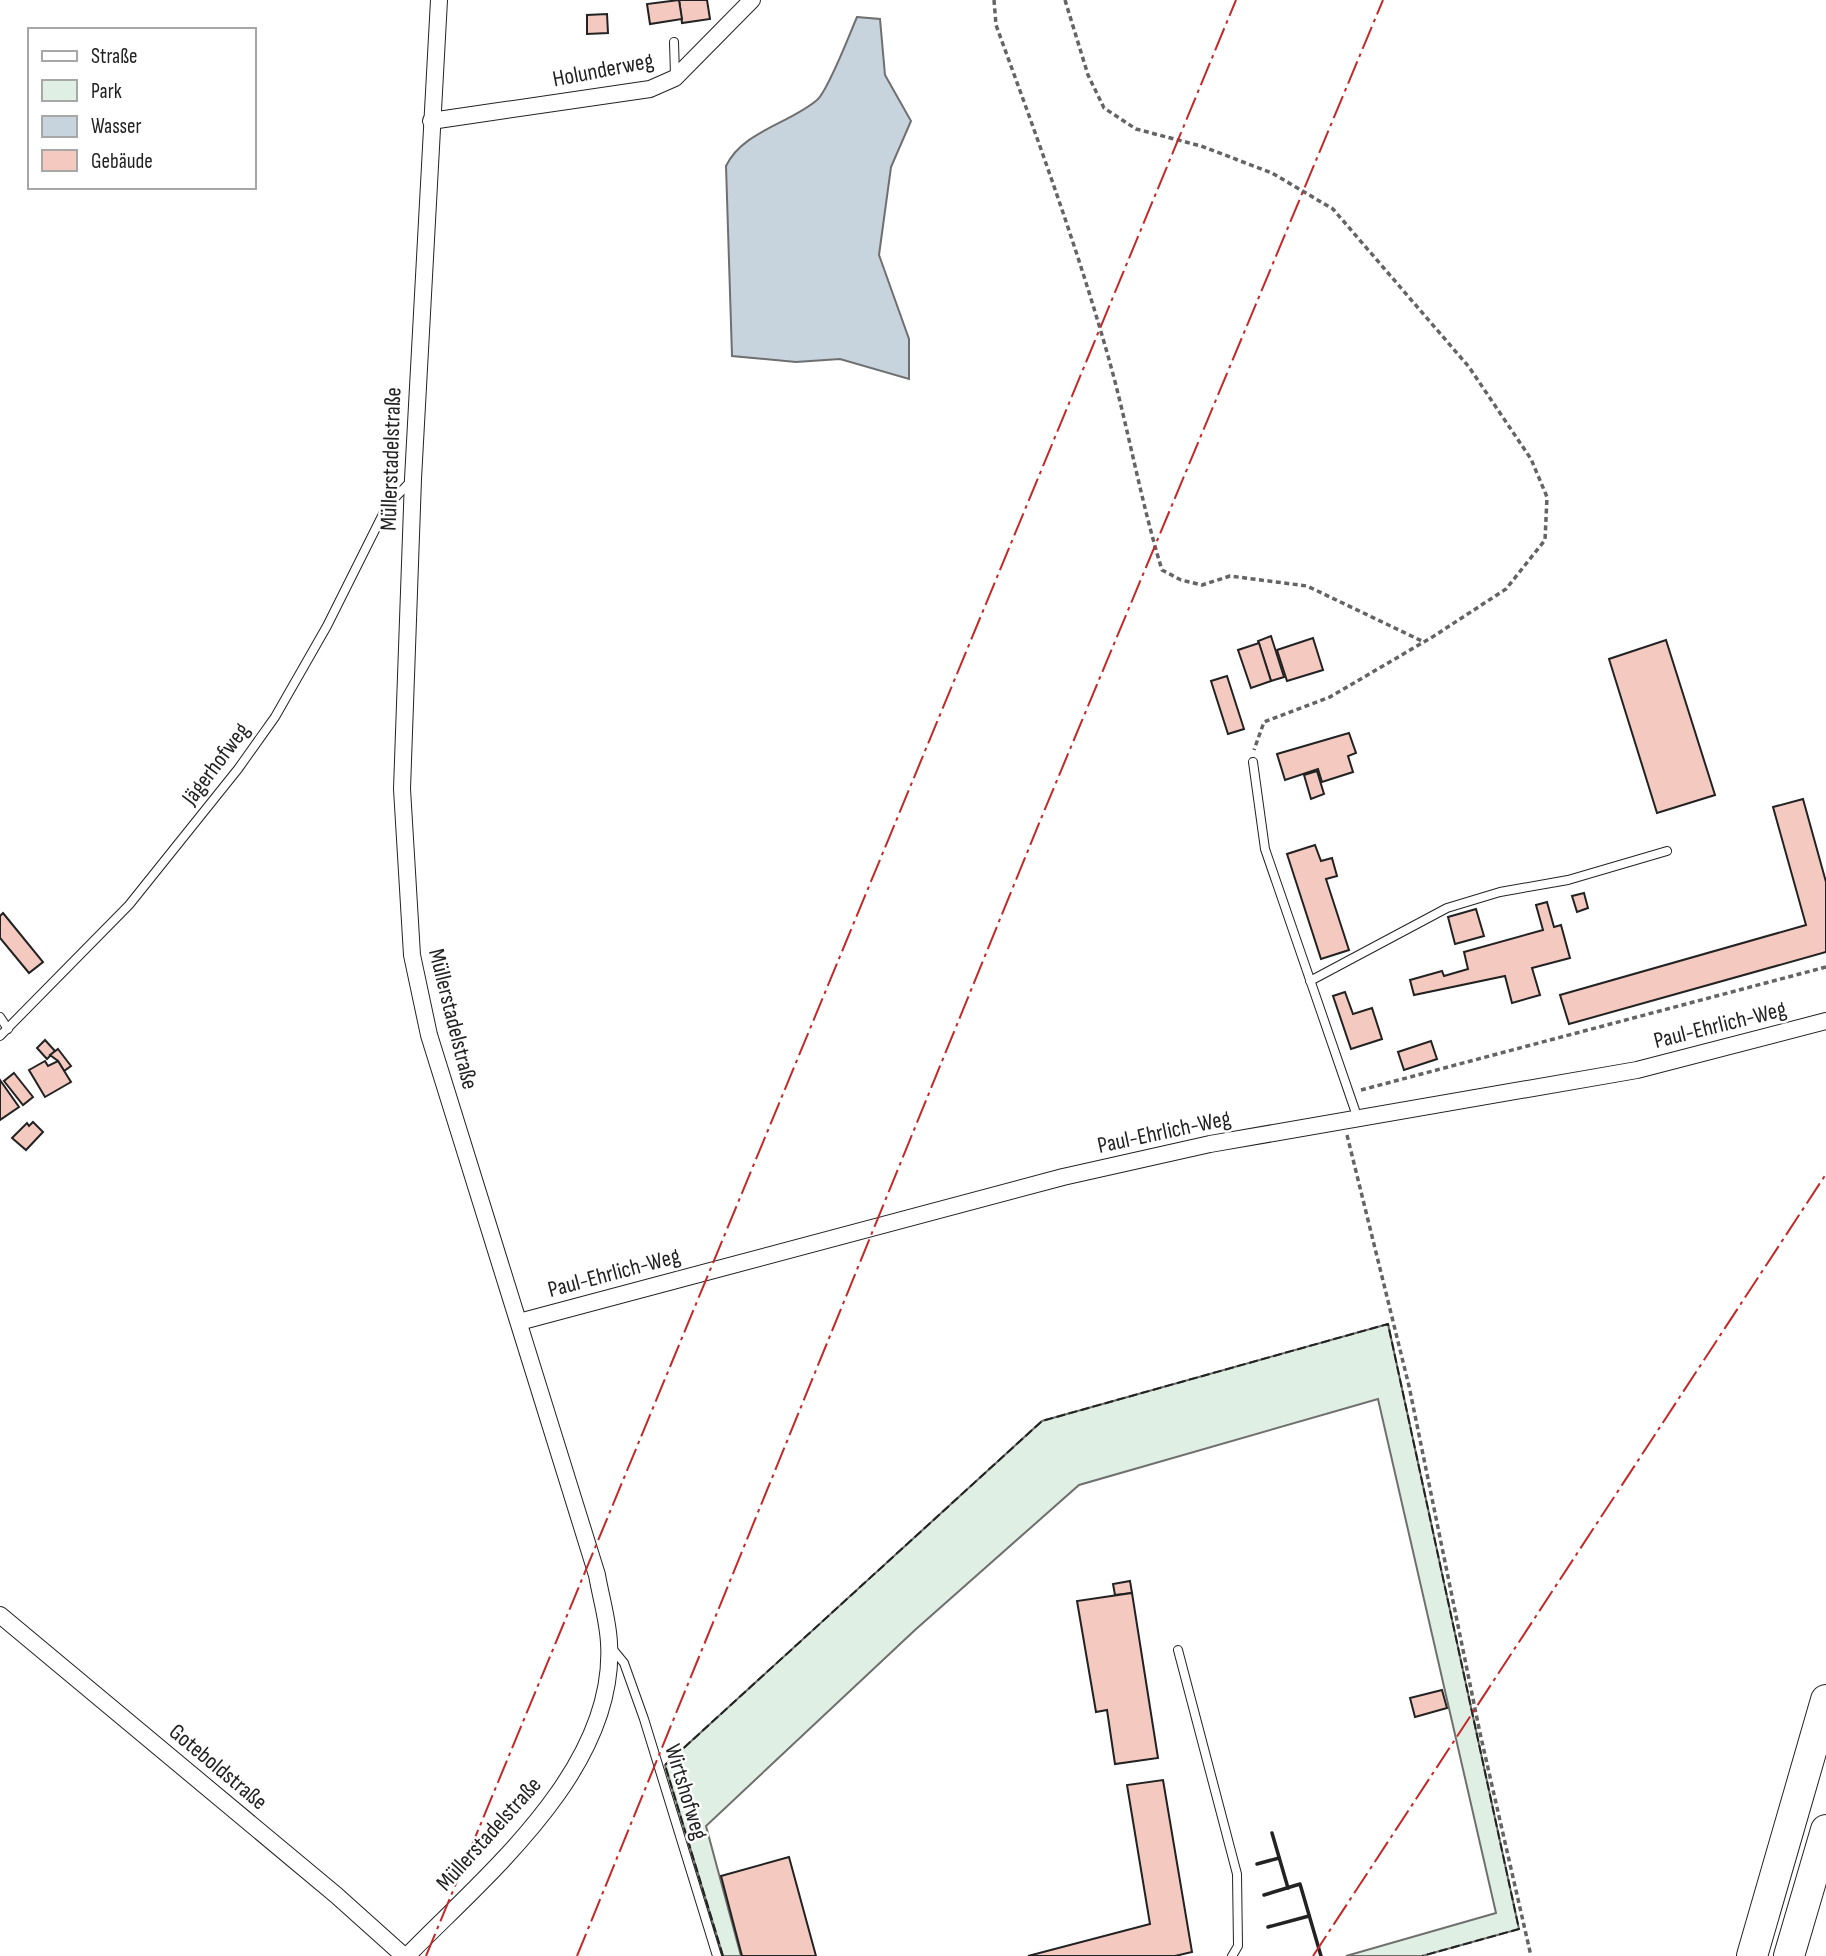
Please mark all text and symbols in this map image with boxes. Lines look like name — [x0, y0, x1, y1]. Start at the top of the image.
legend — [28, 28, 256, 189]
text: Straße — [91, 44, 137, 69]
street label: Holunderweg — [550, 47, 656, 93]
text: Park — [91, 79, 122, 104]
text: Wasser — [91, 114, 142, 139]
text: Gebäude — [91, 149, 153, 174]
street label: Müllerstadelstraße — [375, 387, 407, 531]
street label: Jägerhofweg — [175, 717, 256, 811]
street label: Müllerstadelstraße — [422, 946, 484, 1092]
street label: Paul-Ehrlich-Weg — [1651, 995, 1789, 1055]
street label: Paul-Ehrlich-Weg — [1095, 1104, 1233, 1160]
street label: Paul-Ehrlich-Weg — [545, 1242, 683, 1304]
street label: Goteboldstraße — [163, 1718, 273, 1816]
street label: Wirtshofweg — [658, 1741, 714, 1843]
street label: Müllerstadelstraße — [431, 1771, 547, 1897]

